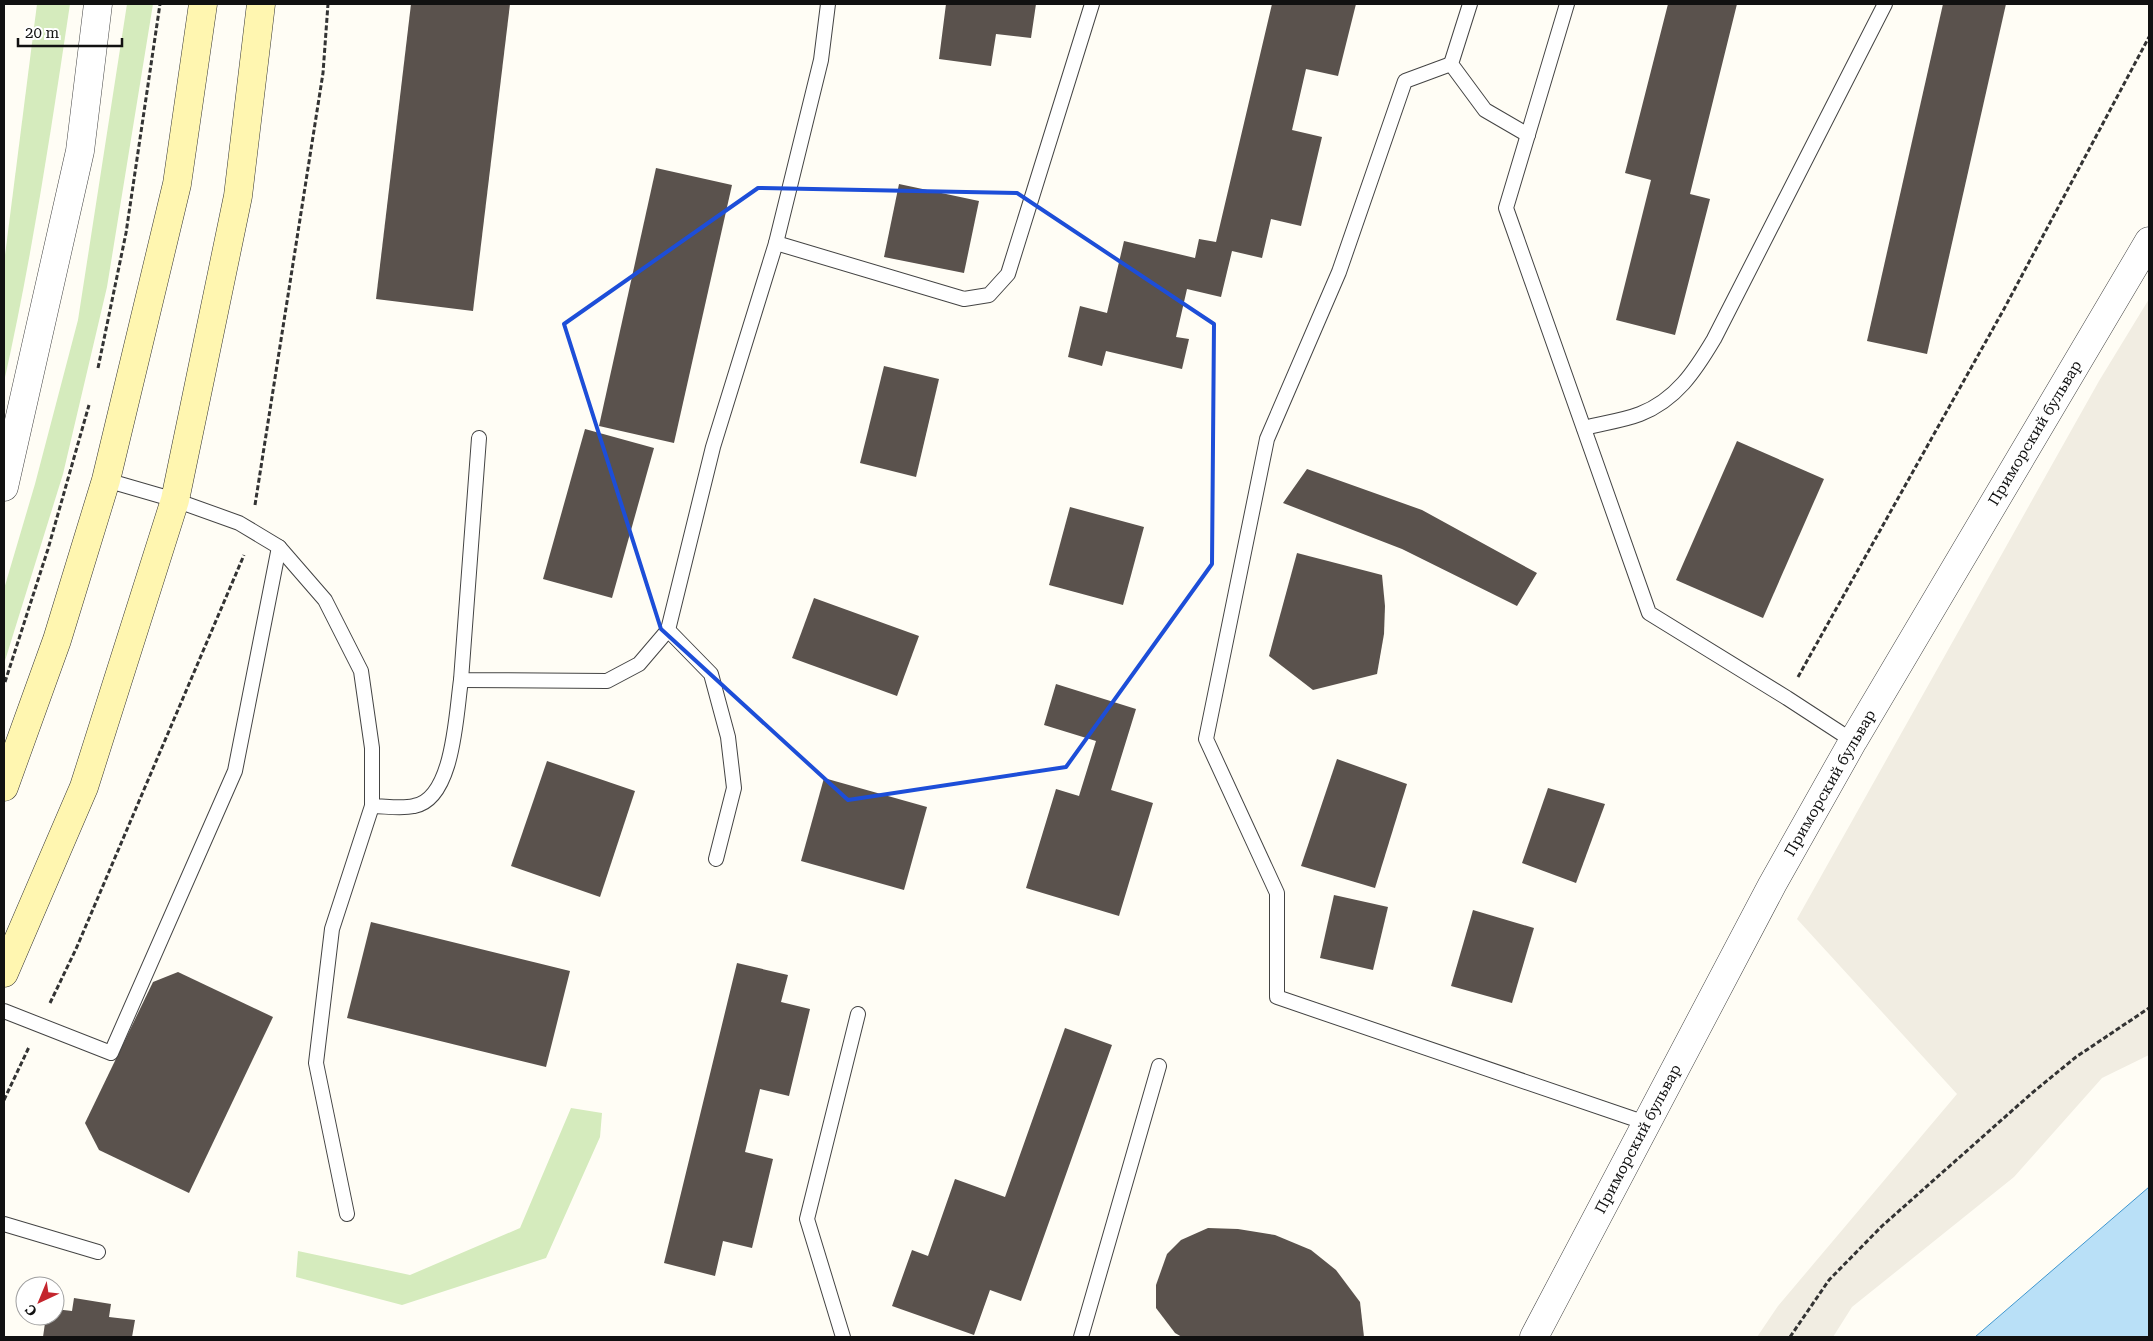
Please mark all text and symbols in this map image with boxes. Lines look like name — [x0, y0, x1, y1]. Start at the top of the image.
scale bar — [18, 15, 121, 47]
text: 20 m — [25, 24, 60, 42]
street label: Приморский бульвар — [1984, 357, 2086, 509]
street label: Приморский бульвар — [1781, 706, 1879, 860]
street label: Приморский бульвар — [1591, 1061, 1685, 1217]
north arrow — [15, 1276, 65, 1326]
text: С — [22, 1301, 40, 1320]

